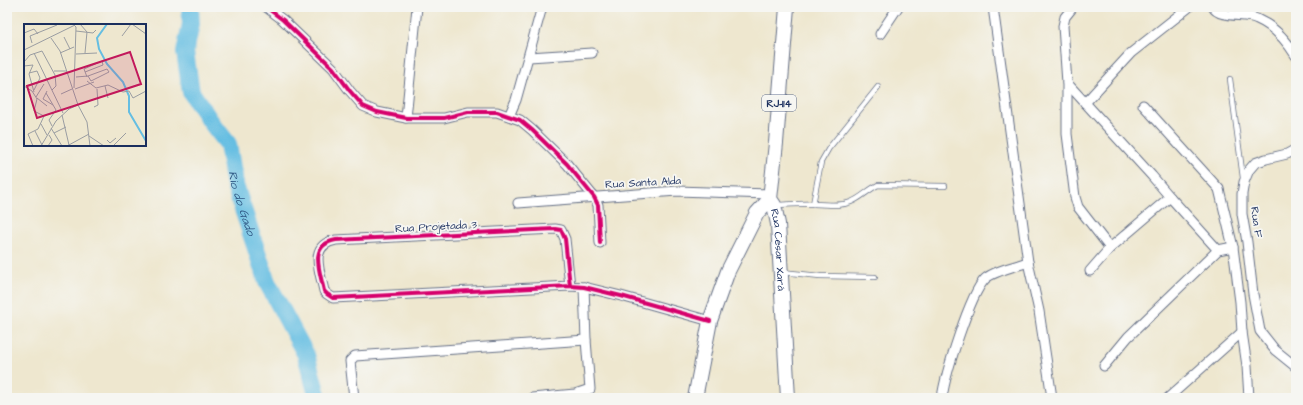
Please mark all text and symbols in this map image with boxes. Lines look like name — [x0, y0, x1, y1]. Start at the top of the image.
inset map — [24, 24, 146, 146]
road number: RJ-114 — [762, 95, 796, 111]
water label: Rio do Gado — [224, 170, 260, 239]
street label: Rua Santa Alda — [605, 173, 682, 192]
street label: Rua F — [1247, 206, 1266, 239]
street label: Rua César Xará — [767, 207, 789, 292]
street label: Rua Projetada 3 — [395, 217, 478, 236]

